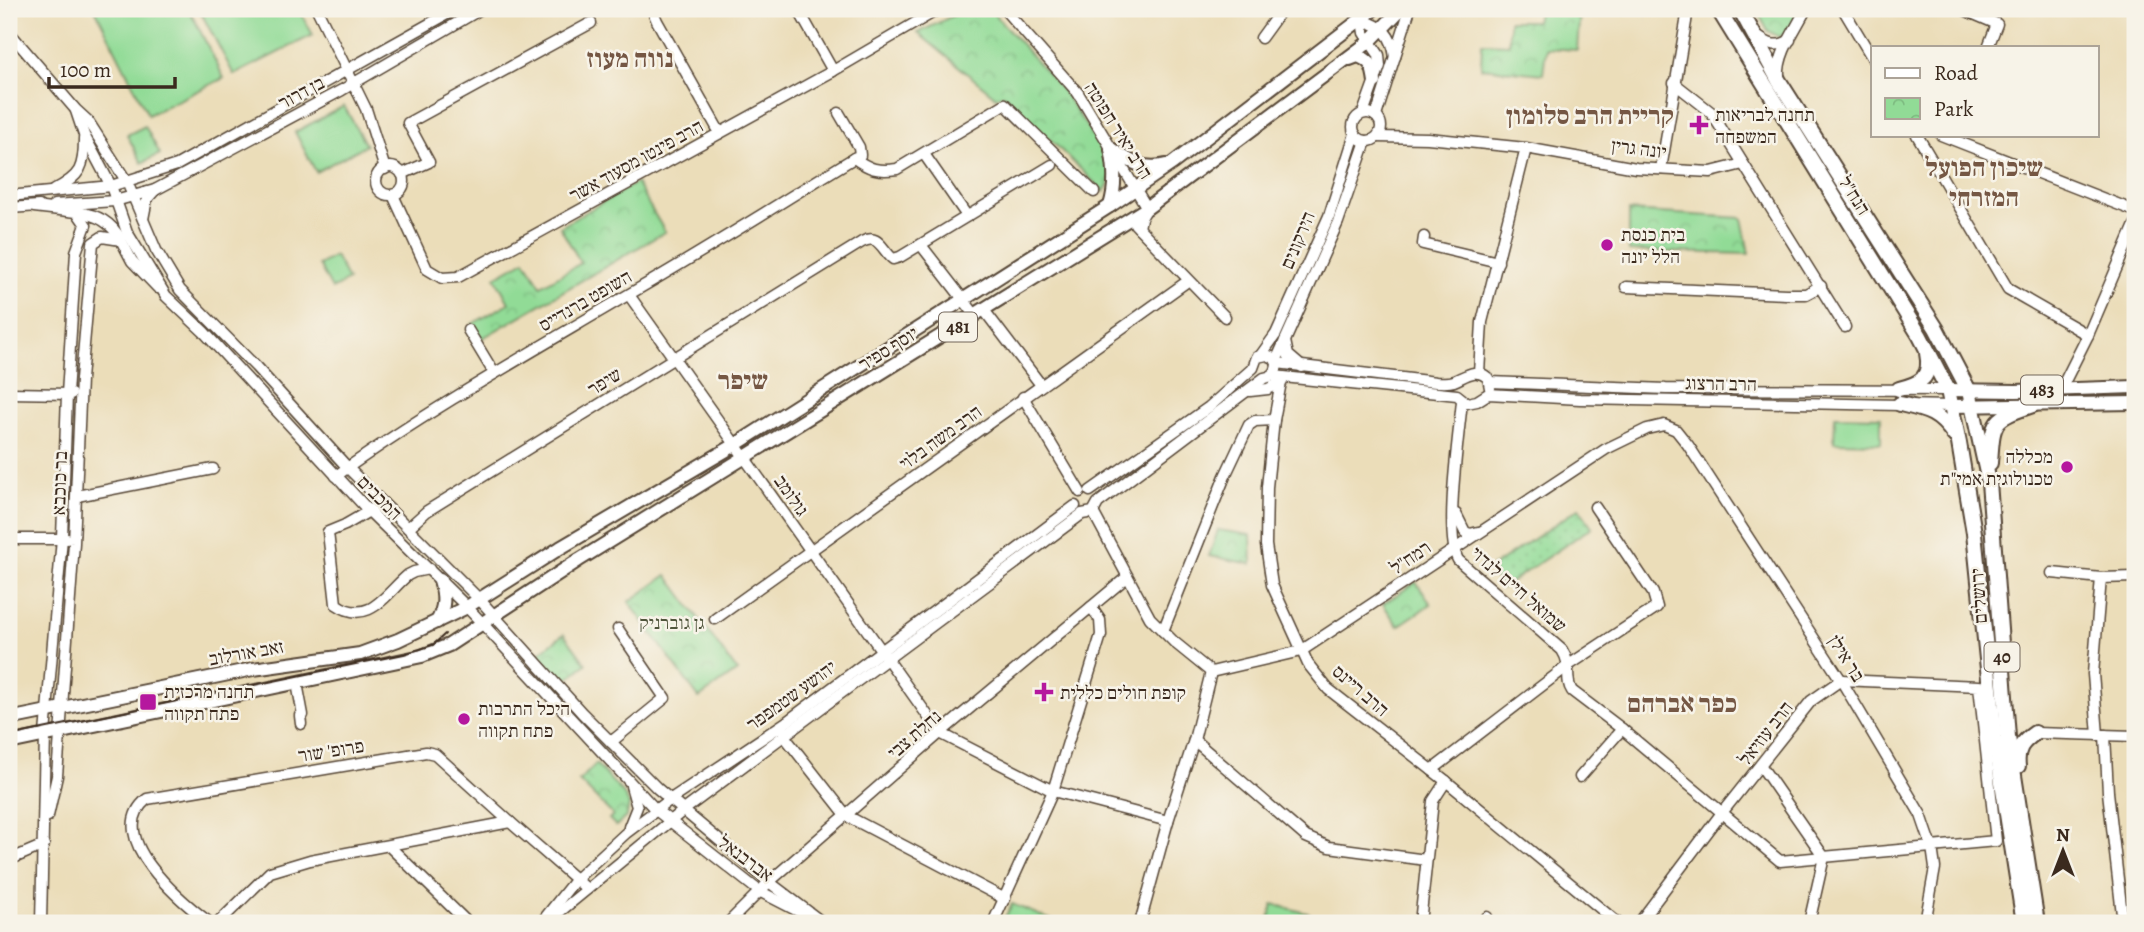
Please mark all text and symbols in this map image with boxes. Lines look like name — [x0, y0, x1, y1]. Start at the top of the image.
district label: נווה מעוז — [587, 41, 673, 76]
scale bar — [49, 46, 175, 90]
legend — [1871, 46, 2098, 136]
text: 100 m — [60, 56, 111, 84]
text: Road — [1934, 59, 1978, 87]
street label: בן דרור — [274, 70, 329, 116]
street label: הרב יאיר חפוטה — [1078, 77, 1158, 184]
text: Park — [1934, 95, 1974, 123]
district label: קריית הרב סלומון — [1506, 98, 1674, 133]
place label: תחנה לבריאות המשפחה — [1715, 102, 1815, 150]
street label: הרב פינטו מסעוד אשר — [565, 113, 708, 208]
marker: תחנה לבריאות המשפחה — [1689, 115, 1709, 135]
street label: יונה גרין — [1610, 133, 1668, 165]
district label: שיכון הפועל המזרחי — [1925, 150, 2043, 215]
street label: הנח"ל — [1832, 171, 1876, 220]
street label: הירקונים — [1274, 208, 1322, 273]
place label: בית כנסת הלל יונה — [1621, 222, 1685, 270]
marker: בית כנסת הלל יונה — [1599, 237, 1615, 253]
street label: השופט ברנדייס — [534, 264, 637, 338]
road number: 481 — [939, 312, 977, 342]
street label: יוסף ספיר — [854, 320, 923, 377]
street label: שיפר — [583, 361, 626, 402]
district label: שיפר — [718, 363, 768, 398]
street label: הרב הרצוג — [1685, 370, 1757, 398]
road number: 483 — [2021, 376, 2063, 404]
street label: הרב משה בלוי — [894, 399, 987, 477]
place label: מכללה טכנולוגית אמי"ת — [1940, 444, 2053, 492]
street label: בר כוכבא — [46, 450, 74, 516]
marker: מכללה טכנולוגית אמי"ת — [2059, 459, 2075, 475]
street label: המכבים — [351, 469, 408, 526]
street label: גולומב — [768, 470, 815, 522]
street label: רמח"ל — [1385, 535, 1436, 581]
street label: שמואל חיים לנדוי — [1465, 541, 1572, 639]
street label: ירושלים — [1964, 567, 1994, 624]
park label: גן גוברניק — [639, 610, 705, 636]
street label: בר אילן — [1822, 630, 1871, 687]
street label: זאב אורלוב — [207, 634, 286, 672]
road number: 40 — [1984, 642, 2020, 672]
street label: יהושע שטמפפר — [741, 654, 842, 737]
street label: הרב ריינס — [1326, 659, 1394, 723]
place label: תחנה מרכזית פתח תקווה — [164, 679, 254, 727]
place label: קופת חולים כללית — [1060, 680, 1186, 706]
marker: קופת חולים כללית — [1034, 682, 1054, 702]
district label: כפר אברהם — [1627, 686, 1737, 721]
marker: תחנה מרכזית פתח תקווה — [138, 692, 158, 712]
place label: היכל התרבות פתח תקווה — [478, 696, 570, 744]
street label: הרב עוזיאל — [1732, 696, 1799, 771]
street label: נחלת צבי — [882, 704, 947, 765]
marker: היכל התרבות פתח תקווה — [456, 711, 472, 727]
street label: פרופ' שור — [296, 733, 366, 769]
north arrow — [2028, 816, 2098, 886]
text: N — [2056, 822, 2070, 848]
street label: אברבנאל — [712, 829, 778, 888]

